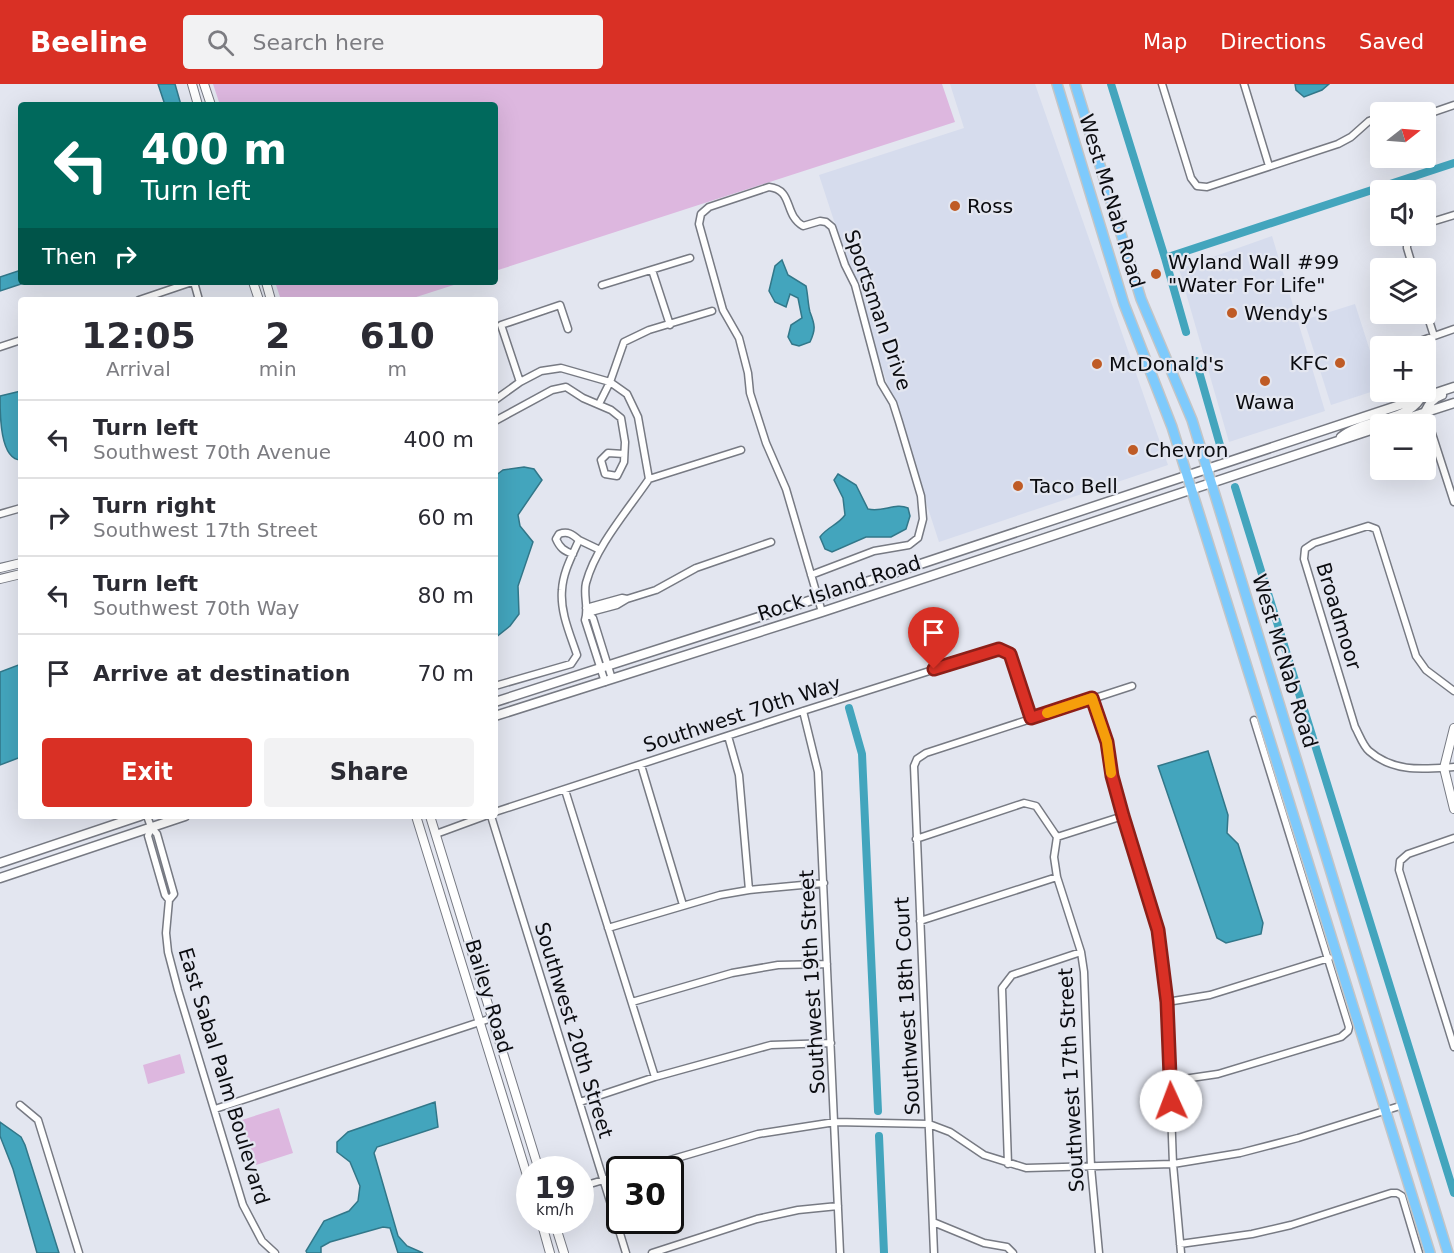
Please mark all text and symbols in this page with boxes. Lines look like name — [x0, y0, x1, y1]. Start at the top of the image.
search box — [183, 15, 603, 69]
text: Beeline — [30, 26, 147, 59]
icon: search — [204, 26, 237, 59]
text: Search here — [252, 30, 385, 55]
text: Map — [1143, 30, 1187, 54]
text: Directions — [1220, 30, 1326, 54]
text: Saved — [1359, 30, 1424, 54]
north arrow — [1370, 102, 1436, 168]
map controls — [1370, 102, 1436, 480]
street label: West McNab Road — [1074, 111, 1150, 291]
text: 400 m — [141, 125, 287, 174]
icon: left — [42, 126, 120, 204]
text: Turn left — [141, 175, 251, 206]
button: sound — [1370, 180, 1436, 246]
place label: Ross — [967, 194, 1013, 218]
marker: Ross — [948, 199, 962, 213]
street label: Sportsman Drive — [839, 227, 917, 393]
icon: right — [109, 240, 142, 273]
text: Then — [42, 244, 97, 269]
place label: Wyland Wall #99 "Water For Life" — [1168, 250, 1339, 297]
button: layers — [1370, 258, 1436, 324]
marker: Wyland Wall #99 "Water For Life" — [1149, 267, 1163, 281]
place label: Wendy's — [1244, 301, 1328, 325]
marker: Wendy's — [1225, 306, 1239, 320]
text: 12:05 — [81, 315, 196, 356]
text: 2 — [265, 315, 290, 356]
text: 610 — [360, 315, 435, 356]
button: + — [1370, 336, 1436, 402]
place label: KFC — [1289, 351, 1328, 375]
place label: McDonald's — [1109, 352, 1224, 376]
marker: KFC — [1333, 356, 1347, 370]
text: Arrival — [106, 357, 171, 381]
text: min — [259, 357, 297, 381]
text: m — [388, 357, 407, 381]
marker: McDonald's — [1090, 357, 1104, 371]
marker: Wawa — [1258, 374, 1272, 388]
place label: Wawa — [1235, 390, 1295, 414]
button: − — [1370, 414, 1436, 480]
text: Turn left — [93, 415, 198, 440]
icon: left — [42, 423, 75, 456]
text: 400 m — [404, 427, 474, 452]
place label: Chevron — [1145, 438, 1228, 462]
text: Southwest 70th Avenue — [93, 440, 331, 464]
marker: Chevron — [1126, 443, 1140, 457]
place label: Taco Bell — [1029, 474, 1118, 498]
marker: Taco Bell — [1011, 479, 1025, 493]
text: Turn right — [93, 493, 216, 518]
icon: right — [42, 501, 75, 534]
text: 60 m — [418, 505, 474, 530]
text: Southwest 17th Street — [93, 518, 318, 542]
street label: Rock Island Road — [754, 550, 924, 626]
street label: Broadmoor — [1311, 559, 1367, 673]
text: Turn left — [93, 571, 198, 596]
street label: West McNab Road — [1247, 571, 1323, 751]
icon: left — [42, 579, 75, 612]
text: 80 m — [418, 583, 474, 608]
text: Southwest 70th Way — [93, 596, 299, 620]
pin — [908, 607, 959, 669]
icon: arrive — [917, 616, 950, 649]
icon: arrive — [42, 657, 75, 690]
text: Arrive at destination — [93, 661, 350, 686]
text: 70 m — [418, 661, 474, 686]
street label: Southwest 70th Way — [640, 671, 844, 757]
button: Exit — [42, 738, 252, 807]
button: Share — [264, 738, 474, 807]
street label: Southwest 19th Street — [794, 869, 830, 1095]
street label: Southwest 18th Court — [889, 896, 925, 1116]
street label: Southwest 20th Street — [530, 919, 618, 1141]
street label: Bailey Road — [460, 936, 518, 1056]
street label: East Sabal Palm Boulevard — [173, 945, 275, 1207]
street label: Southwest 17th Street — [1053, 967, 1089, 1193]
position arrow — [1139, 1069, 1203, 1133]
speed limit sign: 30 — [606, 1156, 684, 1234]
text: 19 — [534, 1170, 576, 1205]
text: km/h — [536, 1201, 574, 1219]

